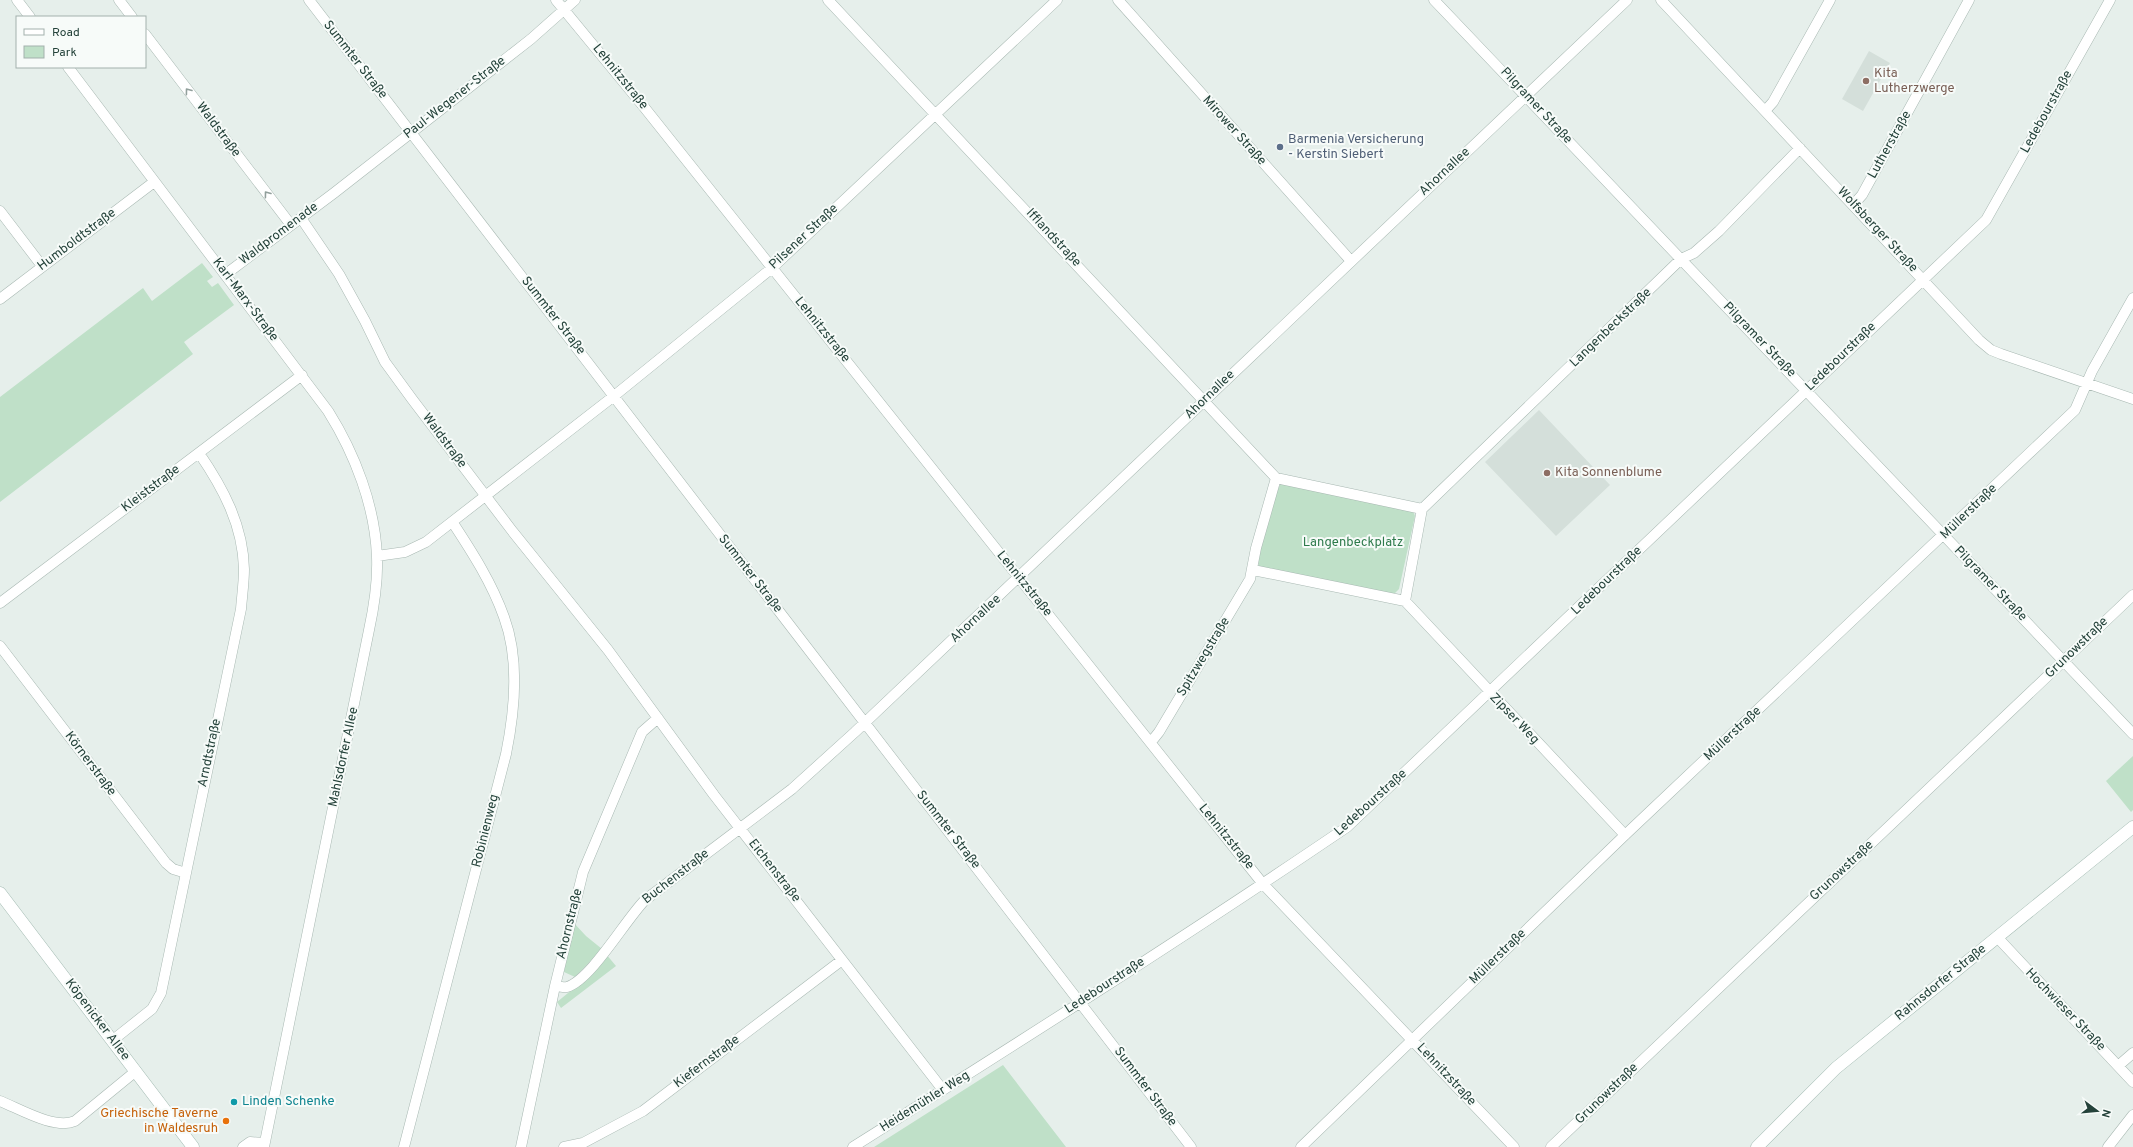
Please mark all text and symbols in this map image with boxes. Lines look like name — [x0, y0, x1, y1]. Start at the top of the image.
legend — [16, 16, 146, 68]
street label: Summter Straße — [319, 18, 391, 102]
text: Road — [52, 25, 80, 41]
street label: Lehnitzstraße — [589, 41, 651, 113]
text: Park — [52, 45, 77, 61]
street label: Paul-Wegener-Straße — [401, 53, 509, 143]
street label: Pilgramer Straße — [1497, 65, 1575, 147]
place label: Kita Lutherzwerge — [1874, 66, 1955, 97]
street label: Ledebourstraße — [2018, 68, 2076, 156]
marker: Kita Lutherzwerge — [1861, 76, 1871, 86]
one-way arrow — [186, 88, 193, 95]
street label: Mirower Straße — [1199, 93, 1269, 169]
street label: Waldstraße — [192, 100, 244, 160]
street label: Lutherstraße — [1865, 108, 1915, 182]
place label: Barmenia Versicherung - Kerstin Siebert — [1288, 132, 1424, 163]
marker: Barmenia Versicherung - Kerstin Siebert — [1275, 142, 1285, 152]
street label: Ahornallee — [1416, 144, 1474, 200]
street label: Wolfsberger Straße — [1833, 184, 1921, 276]
one-way arrow — [265, 192, 272, 199]
street label: Waldpromenade — [236, 199, 322, 269]
street label: Pilsener Straße — [766, 201, 842, 273]
street label: Humboldtstraße — [35, 205, 119, 275]
street label: Ifflandstraße — [1022, 206, 1084, 270]
street label: Karl-Marx-Straße — [208, 255, 282, 345]
street label: Summter Straße — [517, 274, 589, 358]
street label: Langenbeckstraße — [1567, 285, 1655, 371]
street label: Lehnitzstraße — [791, 294, 853, 366]
street label: Pilgramer Straße — [1719, 299, 1799, 381]
street label: Ledebourstraße — [1802, 319, 1880, 395]
street label: Ahornallee — [1182, 367, 1238, 423]
street label: Waldstraße — [418, 411, 470, 471]
street label: Kleiststraße — [119, 462, 183, 516]
place label: Kita Sonnenblume — [1555, 465, 1662, 481]
marker: Kita Sonnenblume — [1542, 468, 1552, 478]
street label: Müllerstraße — [1937, 481, 2001, 543]
street label: Summter Straße — [714, 532, 786, 616]
park label: Langenbeckplatz — [1303, 535, 1403, 551]
street label: Ledebourstraße — [1568, 543, 1646, 619]
street label: Pilgramer Straße — [1950, 543, 2030, 625]
street label: Lehnitzstraße — [993, 548, 1055, 620]
street label: Ahornallee — [947, 591, 1005, 647]
street label: Spitzwegstraße — [1174, 614, 1234, 700]
street label: Grunowstraße — [2042, 614, 2112, 682]
street label: Zipser Weg — [1486, 690, 1542, 748]
street label: Müllerstraße — [1701, 703, 1765, 765]
street label: Mahlsdorfer Allee — [326, 706, 362, 808]
street label: Arndtstraße — [195, 717, 225, 789]
street label: Körnerstraße — [61, 729, 119, 799]
street label: Ledebourstraße — [1331, 766, 1411, 840]
street label: Summter Straße — [912, 788, 984, 872]
street label: Robinienweg — [469, 793, 503, 869]
street label: Lehnitzstraße — [1195, 801, 1257, 873]
street label: Eichenstraße — [744, 836, 804, 906]
street label: Grunowstraße — [1807, 837, 1877, 905]
street label: Buchenstraße — [639, 846, 713, 908]
street label: Ahornstraße — [554, 887, 586, 961]
street label: Müllerstraße — [1466, 926, 1530, 988]
street label: Rahnsdorfer Straße — [1892, 941, 1990, 1025]
street label: Ledebourstraße — [1062, 954, 1148, 1018]
street label: Hochwieser Straße — [2021, 965, 2109, 1055]
street label: Köpenicker Allee — [61, 976, 133, 1064]
street label: Kiefernstraße — [671, 1032, 743, 1092]
street label: Lehnitzstraße — [1413, 1040, 1479, 1110]
street label: Summter Straße — [1110, 1044, 1180, 1130]
street label: Grunowstraße — [1572, 1060, 1642, 1128]
street label: Heidemühler Weg — [877, 1068, 973, 1136]
north arrow — [2077, 1091, 2117, 1131]
place label: Linden Schenke — [242, 1094, 334, 1110]
marker: Linden Schenke — [229, 1097, 239, 1107]
place label: Griechische Taverne in Waldesruh — [100, 1106, 218, 1137]
text: N — [2098, 1108, 2113, 1119]
marker: Griechische Taverne in Waldesruh — [221, 1116, 231, 1126]

